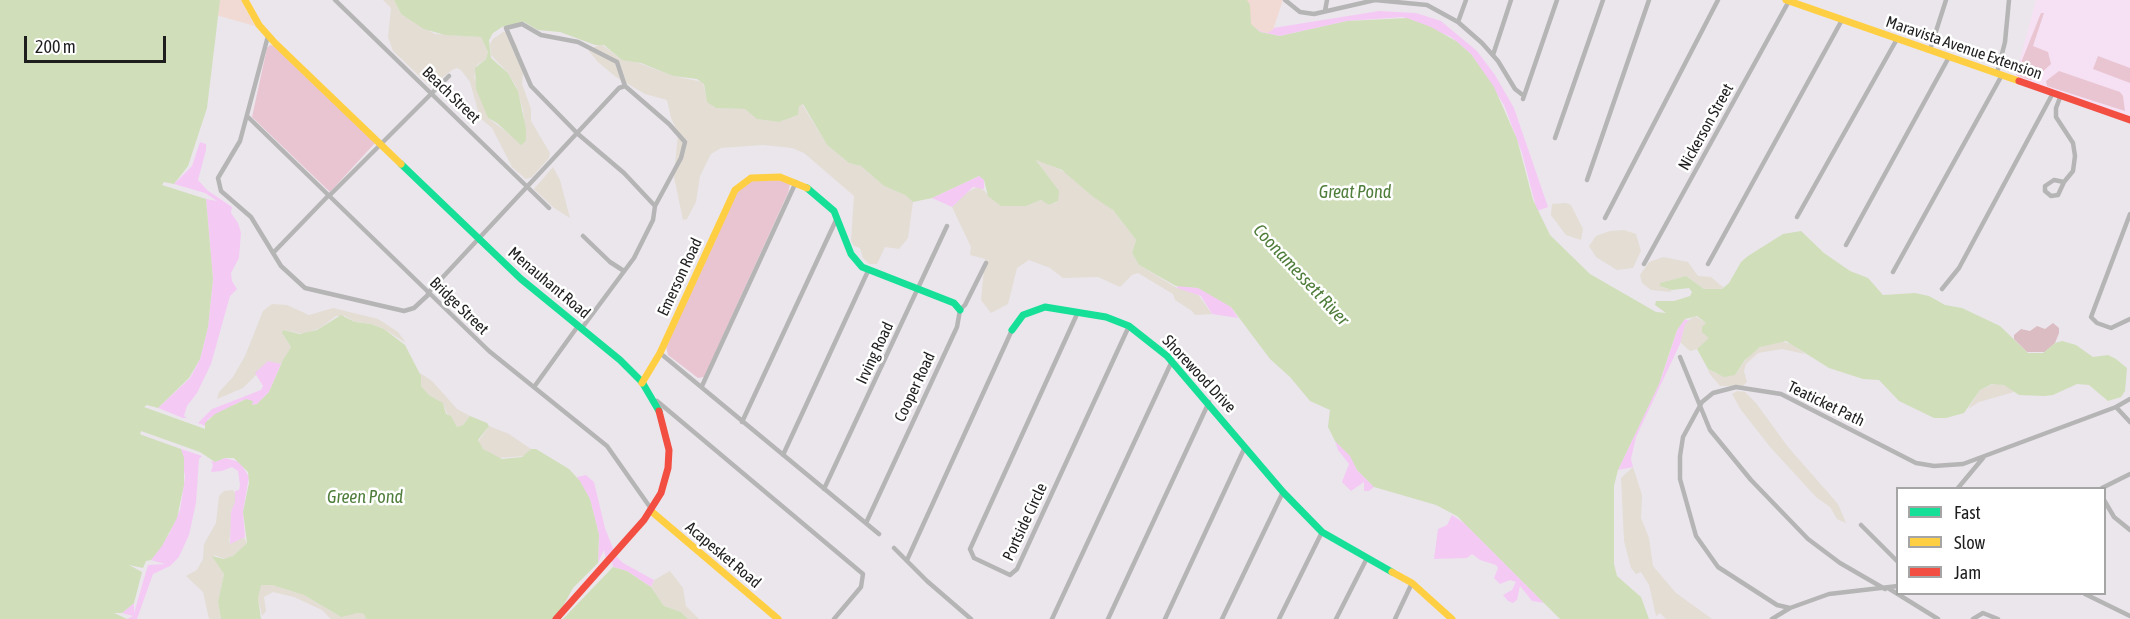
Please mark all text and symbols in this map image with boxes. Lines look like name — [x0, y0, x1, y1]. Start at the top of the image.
street label: Maravista Avenue Extension — [1883, 12, 2045, 84]
scale bar — [27, 24, 170, 62]
text: 200 m — [35, 36, 76, 57]
street label: Beach Street — [418, 63, 484, 127]
street label: Nickerson Street — [1674, 80, 1738, 174]
water label: Great Pond — [1319, 181, 1391, 203]
water label: Coonamessett River — [1248, 220, 1354, 330]
street label: Emerson Road — [654, 235, 706, 319]
street label: Menauhant Road — [504, 243, 594, 323]
street label: Bridge Street — [425, 273, 493, 339]
street label: Irving Road — [852, 319, 898, 387]
street label: Shorewood Drive — [1158, 331, 1240, 417]
street label: Cooper Road — [891, 349, 939, 425]
street label: Teaticket Path — [1784, 377, 1868, 431]
street label: Portside Circle — [999, 480, 1051, 564]
water label: Green Pond — [327, 486, 403, 508]
legend — [1896, 487, 2106, 595]
text: Fast — [1954, 502, 1981, 523]
street label: Acapesket Road — [681, 518, 765, 592]
text: Slow — [1954, 532, 1985, 553]
text: Jam — [1954, 562, 1981, 583]

